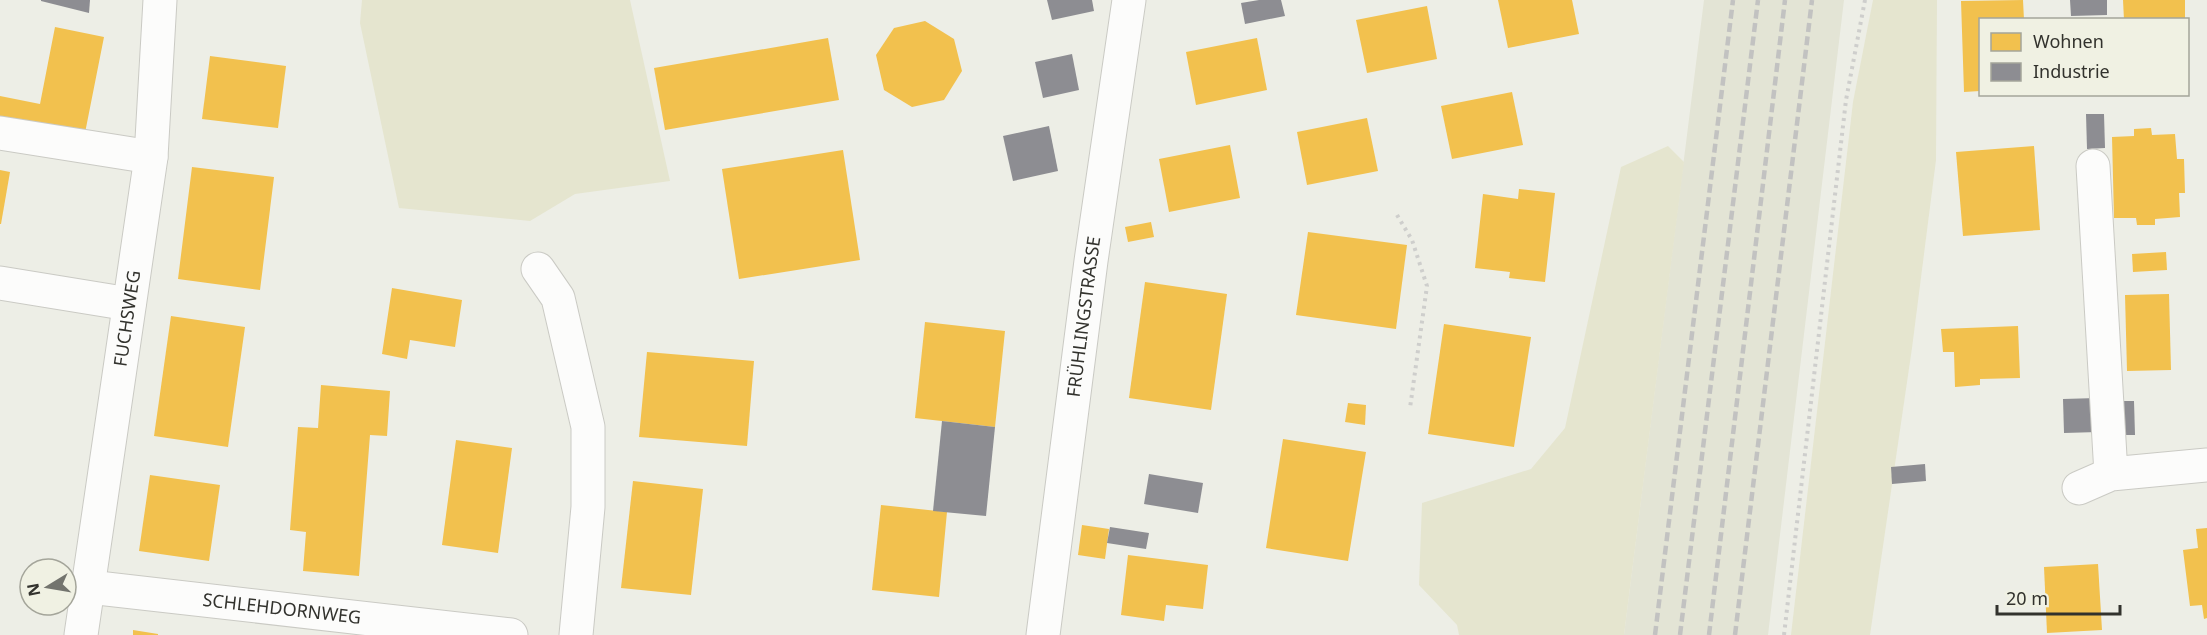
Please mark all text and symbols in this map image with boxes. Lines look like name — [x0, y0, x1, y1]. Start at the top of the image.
legend — [1979, 18, 2189, 96]
text: Wohnen — [2033, 29, 2104, 53]
text: Industrie — [2033, 59, 2110, 83]
street label: FRÜHLINGSTRASSE — [1061, 235, 1105, 398]
street label: FUCHSWEG — [107, 268, 145, 368]
north arrow — [18, 557, 78, 617]
scale bar — [1997, 578, 2120, 616]
text: N — [21, 581, 45, 598]
text: 20 m — [2006, 586, 2048, 610]
street label: SCHLEHDORNWEG — [201, 587, 362, 629]

